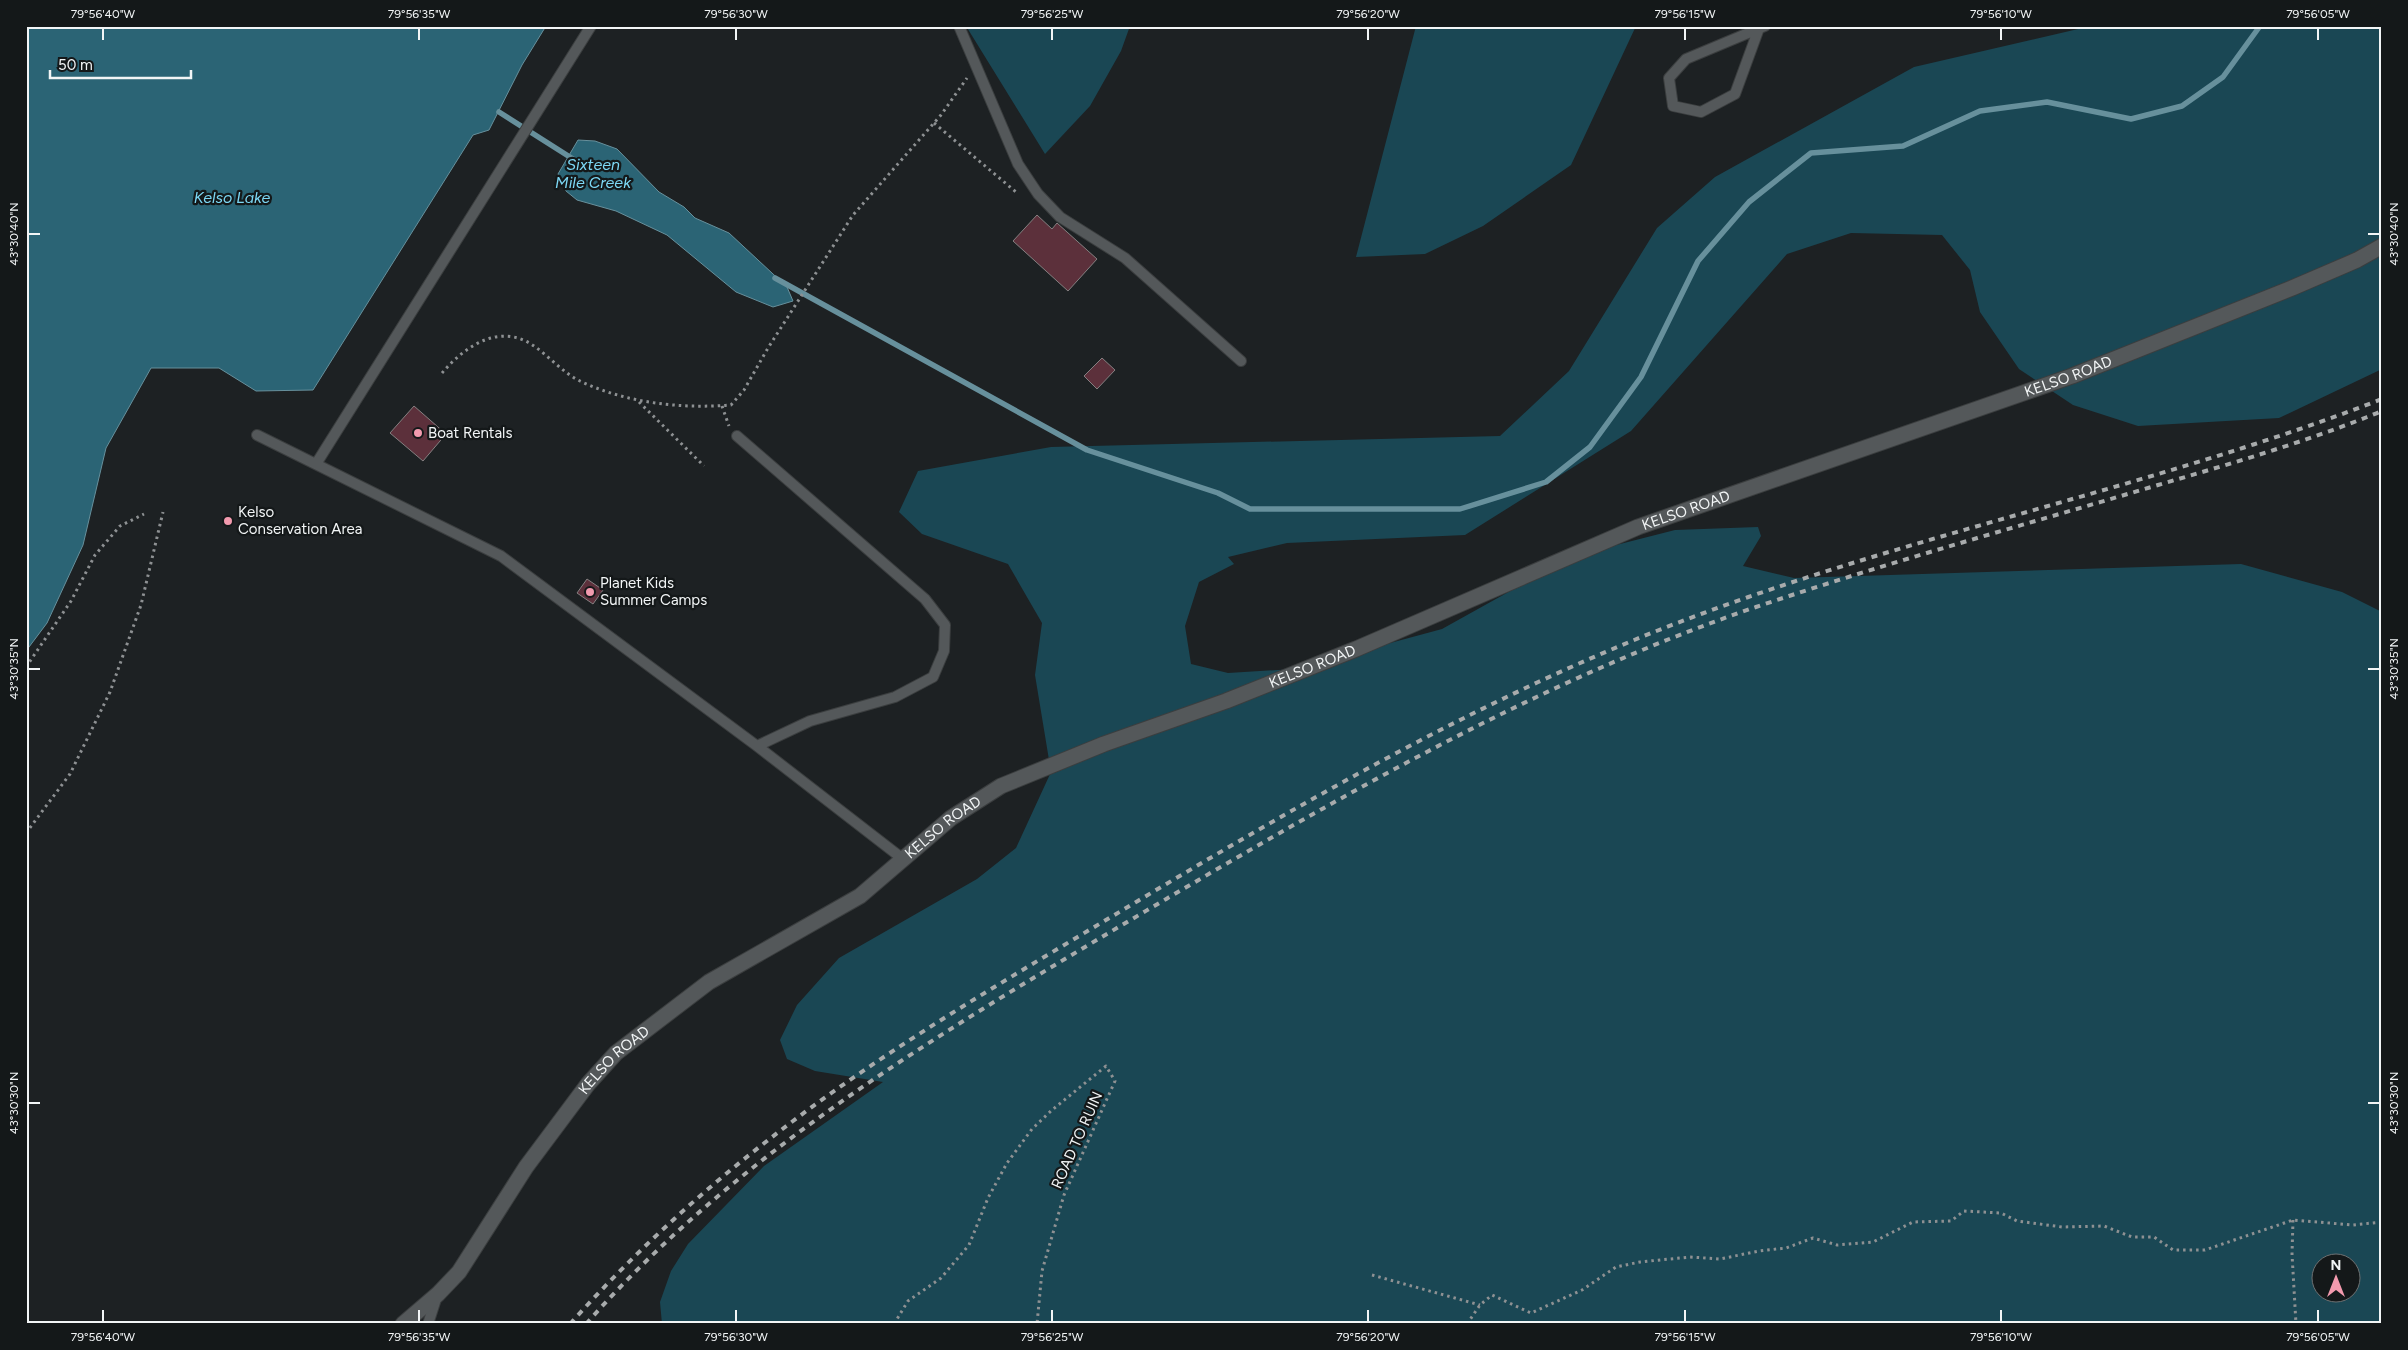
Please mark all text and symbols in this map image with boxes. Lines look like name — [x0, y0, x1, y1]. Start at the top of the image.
text: 79°56'40"W — [71, 7, 136, 21]
text: 79°56'35"W — [388, 7, 451, 21]
text: 79°56'30"W — [704, 7, 768, 21]
text: 79°56'25"W — [1021, 7, 1084, 21]
text: 79°56'20"W — [1336, 7, 1400, 21]
text: 79°56'15"W — [1655, 7, 1716, 21]
text: 79°56'10"W — [1970, 7, 2032, 21]
text: 79°56'05"W — [2286, 7, 2350, 21]
scale bar — [50, 48, 191, 80]
text: 50 m — [58, 56, 93, 74]
water label: Sixteen Mile Creek — [555, 155, 632, 192]
water label: Kelso Lake — [194, 188, 271, 207]
text: 43°30'40"N — [7, 202, 21, 266]
text: 43°30'40"N — [2387, 202, 2401, 266]
street label: KELSO ROAD — [2022, 352, 2114, 401]
place label: Boat Rentals — [428, 424, 512, 442]
marker: Boat Rentals — [412, 427, 424, 439]
street label: KELSO ROAD — [1640, 487, 1732, 534]
place label: Kelso Conservation Area — [238, 503, 362, 538]
marker: Kelso Conservation Area — [222, 515, 234, 527]
place label: Planet Kids Summer Camps — [600, 574, 707, 609]
marker: Planet Kids Summer Camps — [584, 586, 596, 598]
text: 43°30'35"N — [7, 638, 21, 700]
text: 43°30'35"N — [2387, 638, 2401, 700]
street label: KELSO ROAD — [1266, 641, 1358, 692]
street label: KELSO ROAD — [901, 792, 984, 863]
street label: KELSO ROAD — [574, 1022, 653, 1098]
text: 43°30'30"N — [7, 1072, 21, 1134]
text: 43°30'30"N — [2387, 1072, 2401, 1134]
street label: ROAD TO RUIN — [1048, 1089, 1106, 1191]
north arrow — [2310, 1252, 2360, 1302]
text: N — [2331, 1257, 2341, 1274]
text: 79°56'40"W — [71, 1330, 136, 1344]
text: 79°56'35"W — [388, 1330, 451, 1344]
text: 79°56'30"W — [704, 1330, 768, 1344]
text: 79°56'25"W — [1021, 1330, 1084, 1344]
text: 79°56'20"W — [1336, 1330, 1400, 1344]
text: 79°56'15"W — [1655, 1330, 1716, 1344]
text: 79°56'10"W — [1970, 1330, 2032, 1344]
text: 79°56'05"W — [2286, 1330, 2350, 1344]

